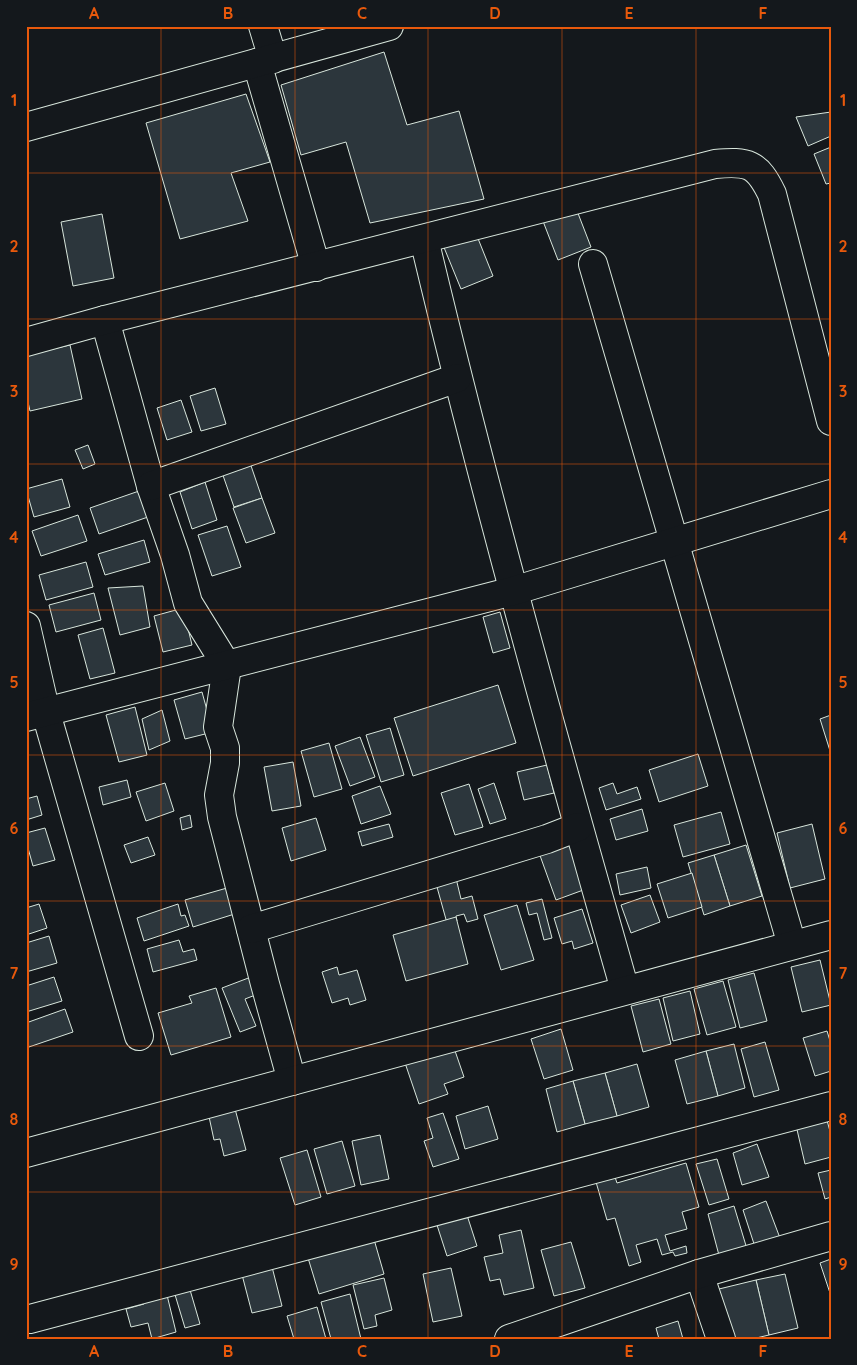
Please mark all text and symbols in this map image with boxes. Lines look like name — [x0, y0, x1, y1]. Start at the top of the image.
text: A — [89, 3, 100, 23]
text: B — [223, 3, 233, 23]
text: C — [357, 3, 367, 23]
text: D — [489, 3, 501, 23]
text: E — [624, 3, 634, 23]
text: F — [759, 3, 768, 23]
text: 1 — [11, 90, 17, 110]
text: 1 — [840, 90, 846, 110]
text: 2 — [9, 236, 19, 256]
text: 2 — [838, 236, 848, 256]
text: 3 — [10, 381, 18, 401]
text: 3 — [839, 381, 847, 401]
text: 4 — [9, 527, 19, 547]
text: 4 — [838, 527, 848, 547]
text: 5 — [9, 672, 19, 692]
text: 5 — [838, 672, 848, 692]
text: 6 — [10, 818, 19, 838]
text: 6 — [839, 818, 848, 838]
text: 7 — [10, 963, 19, 983]
text: 7 — [839, 963, 848, 983]
text: 8 — [10, 1109, 19, 1129]
text: 8 — [839, 1109, 848, 1129]
text: 9 — [9, 1254, 19, 1274]
text: 9 — [838, 1254, 848, 1274]
text: A — [89, 1341, 100, 1361]
text: B — [223, 1341, 233, 1361]
text: C — [357, 1341, 367, 1361]
text: D — [489, 1341, 501, 1361]
text: E — [624, 1341, 634, 1361]
text: F — [759, 1341, 768, 1361]

